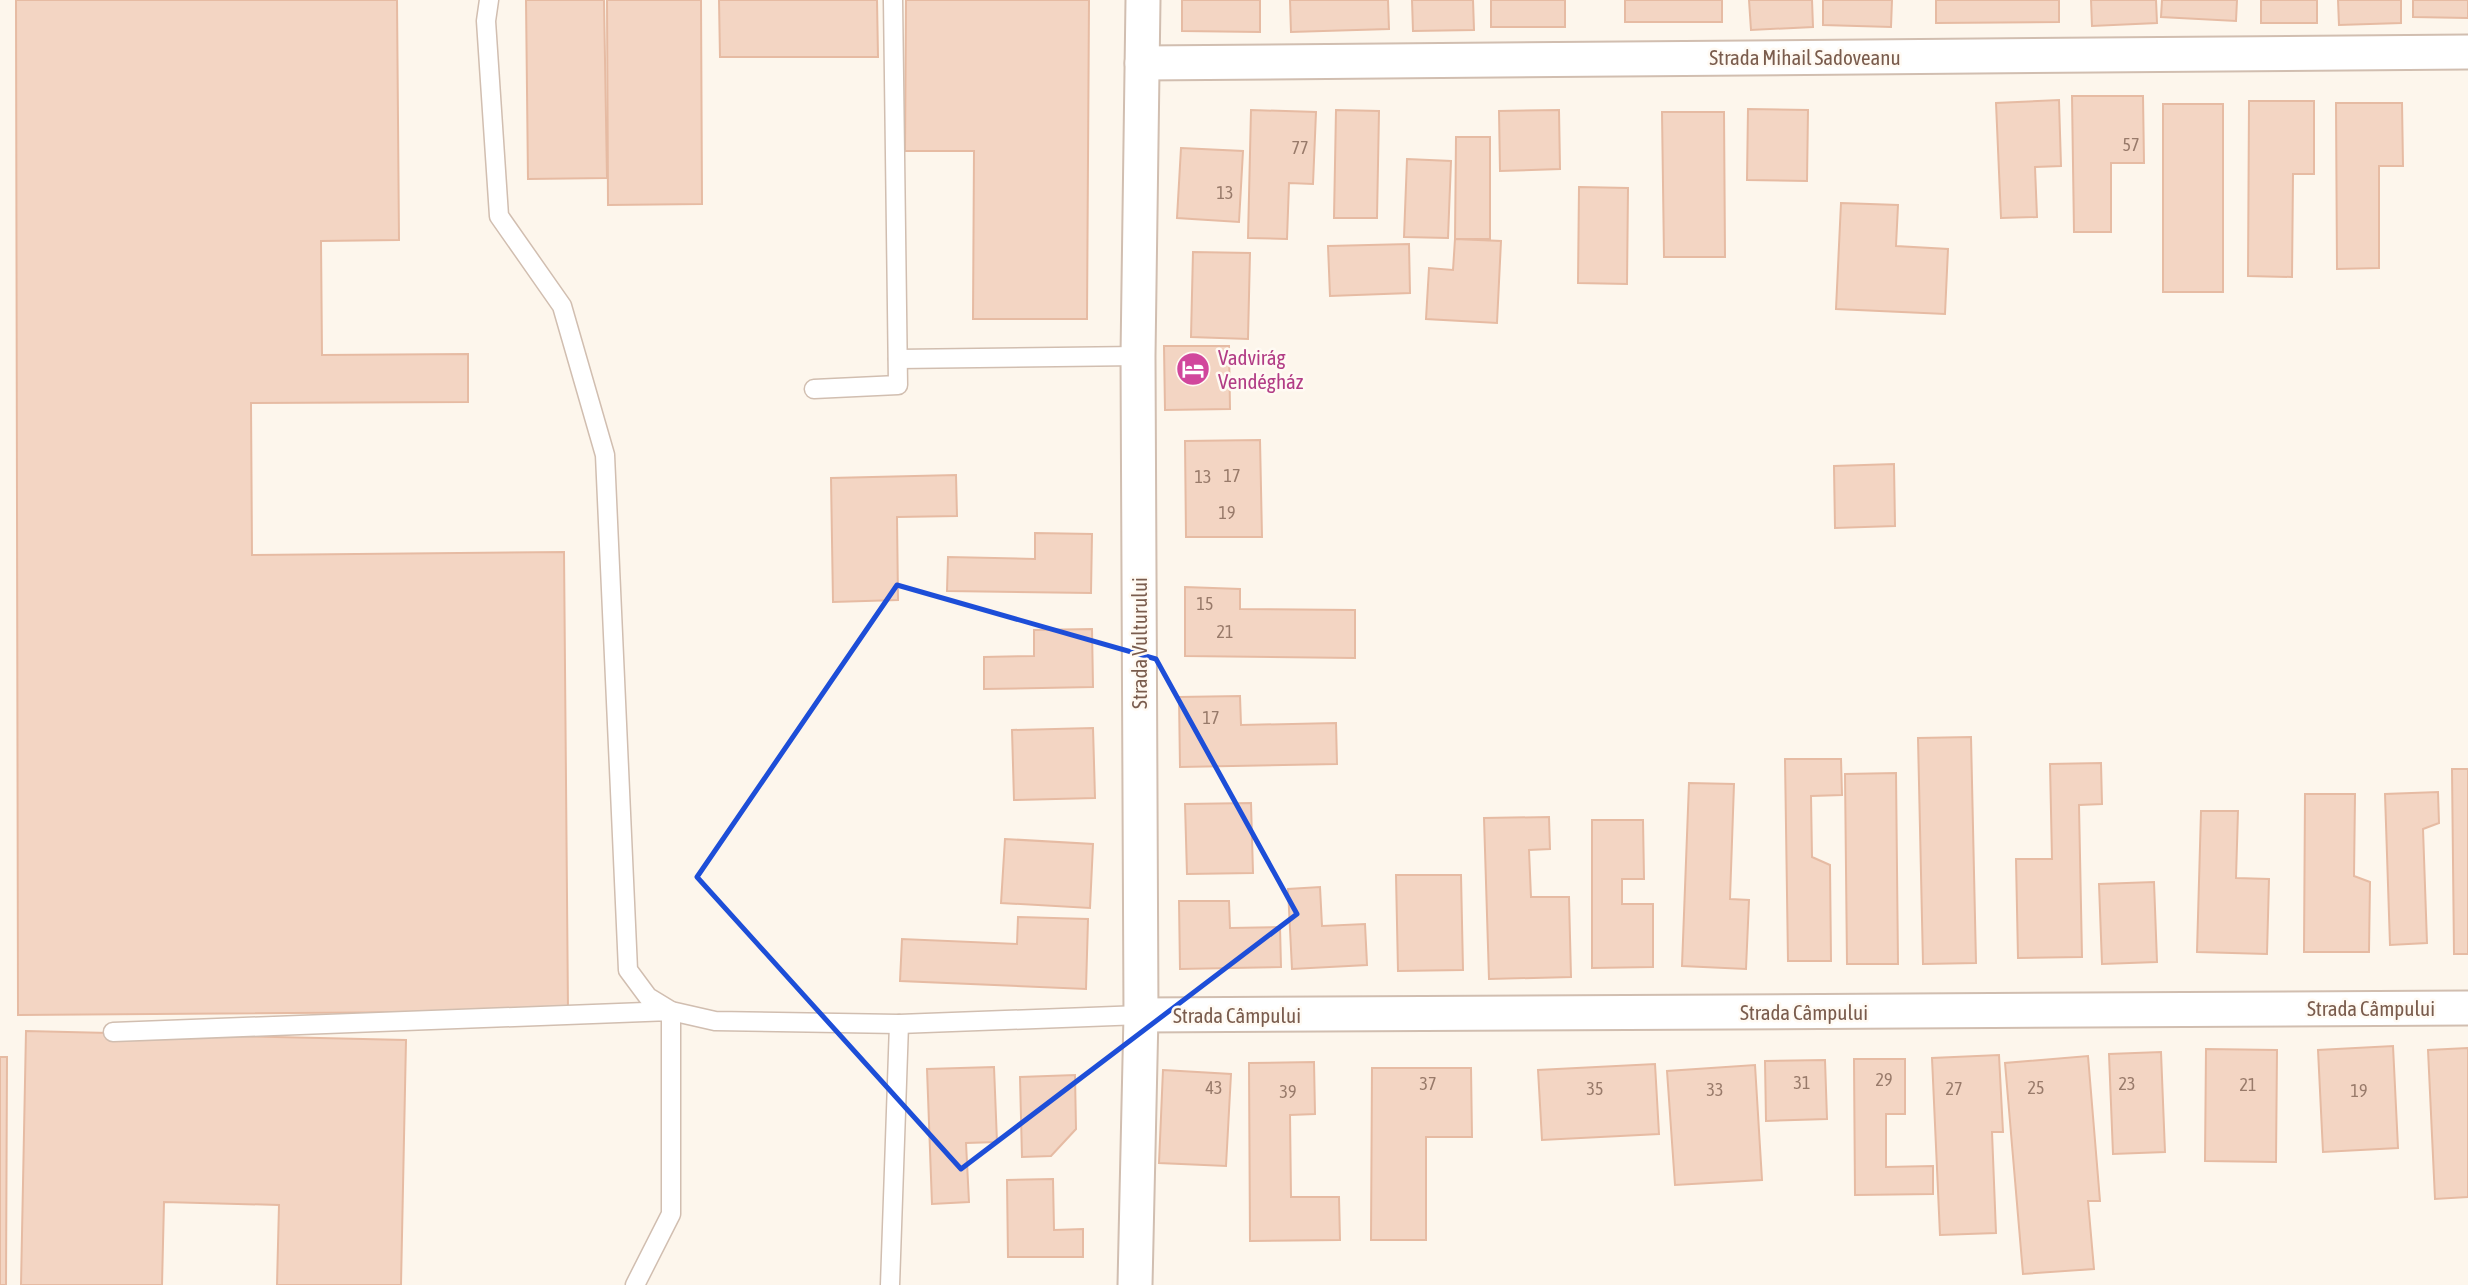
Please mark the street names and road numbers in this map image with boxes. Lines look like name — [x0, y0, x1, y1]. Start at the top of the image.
street label: Strada Mihail Sadoveanu — [1709, 45, 1901, 69]
street label: Strada Vulturului — [1127, 577, 1151, 709]
street label: Strada Câmpului — [2307, 996, 2435, 1020]
street label: Strada Câmpului — [1740, 1000, 1868, 1024]
street label: Strada Câmpului — [1173, 1003, 1301, 1027]

